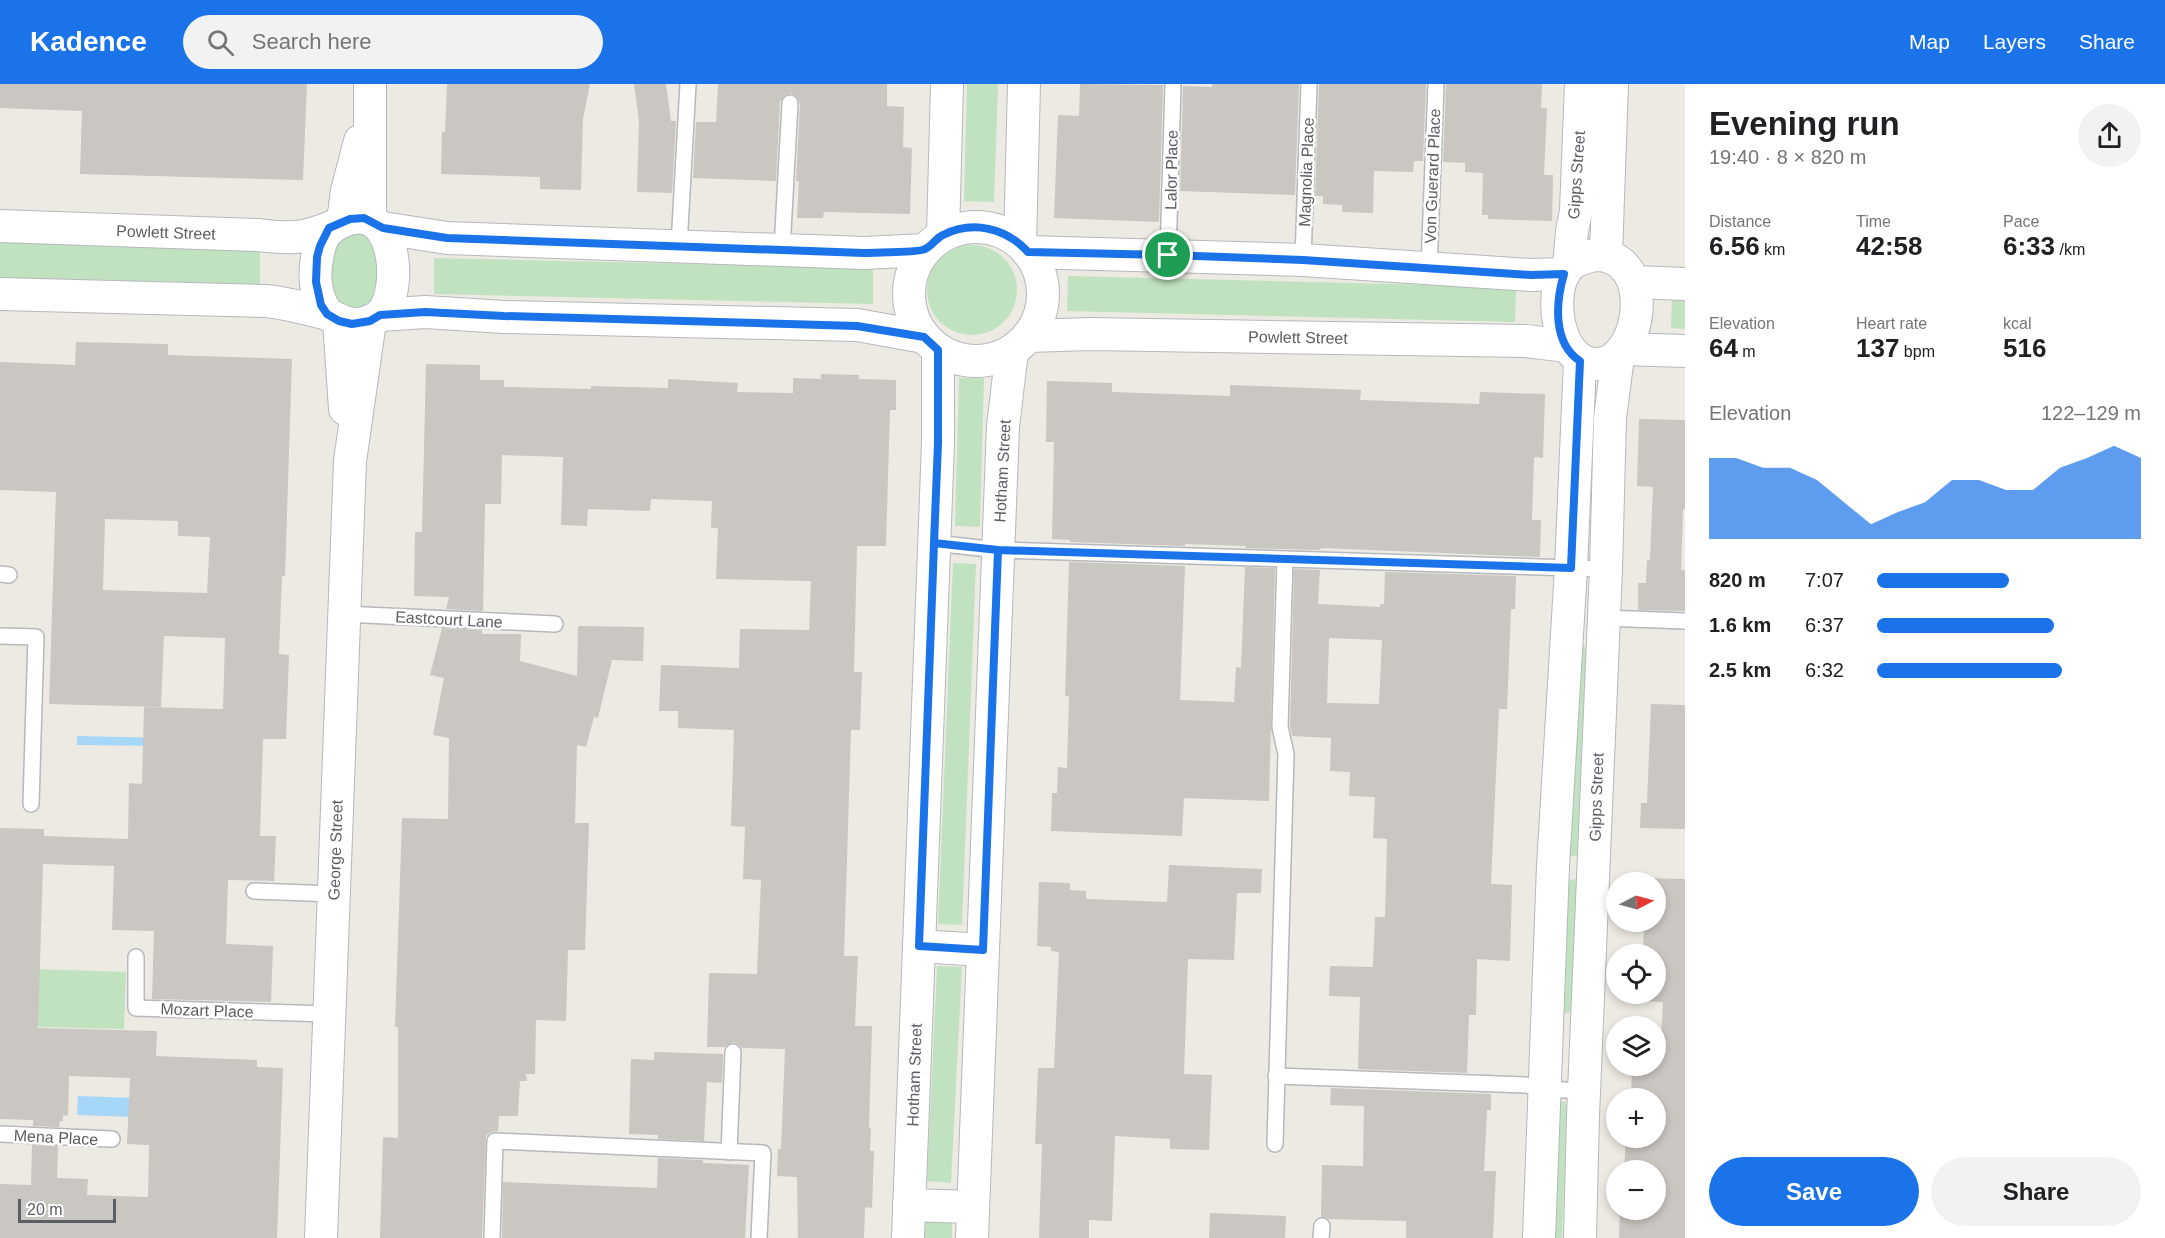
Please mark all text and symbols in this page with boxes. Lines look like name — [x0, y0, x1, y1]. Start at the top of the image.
search box — [183, 15, 603, 69]
text: Kadence — [30, 26, 147, 57]
icon: search — [204, 26, 237, 59]
text: Search here — [252, 29, 372, 54]
text: Map — [1909, 30, 1950, 53]
text: Layers — [1983, 30, 2046, 53]
text: Share — [2079, 30, 2135, 53]
button: share — [2078, 104, 2141, 167]
text: Evening run — [1709, 105, 1900, 142]
street label: Von Guerard Place — [1422, 108, 1443, 244]
street label: Magnolia Place — [1296, 117, 1317, 227]
street label: Lalor Place — [1162, 130, 1181, 210]
street label: Gipps Street — [1565, 130, 1588, 220]
text: 19:40 · 8 × 820 m — [1709, 146, 1866, 168]
text: Distance — [1709, 213, 1771, 230]
text: Time — [1856, 213, 1891, 230]
text: Pace — [2003, 213, 2039, 230]
street label: Powlett Street — [116, 222, 217, 243]
pin — [1142, 229, 1193, 280]
text: 6.56 — [1709, 231, 1760, 261]
text: 42:58 — [1856, 231, 1923, 261]
text: 6:33 — [2003, 231, 2055, 261]
icon: arrive — [1151, 238, 1184, 271]
text: km — [1760, 241, 1785, 258]
text: /km — [2055, 241, 2085, 258]
text: Elevation — [1709, 315, 1775, 332]
text: Heart rate — [1856, 315, 1927, 332]
text: kcal — [2003, 315, 2031, 332]
street label: Powlett Street — [1248, 328, 1348, 347]
text: 64 — [1709, 333, 1738, 363]
text: 137 — [1856, 333, 1899, 363]
text: 516 — [2003, 333, 2046, 363]
text: m — [1738, 343, 1756, 360]
text: bpm — [1899, 343, 1935, 360]
text: Elevation — [1709, 402, 1791, 424]
text: 122–129 m — [2041, 402, 2141, 424]
street label: Hotham Street — [991, 419, 1014, 523]
text: 820 m — [1709, 569, 1766, 591]
text: 7:07 — [1805, 569, 1844, 591]
street label: Eastcourt Lane — [395, 608, 503, 631]
text: 1.6 km — [1709, 614, 1771, 636]
text: 6:37 — [1805, 614, 1844, 636]
text: 2.5 km — [1709, 659, 1771, 681]
text: 6:32 — [1805, 659, 1844, 681]
street label: Gipps Street — [1586, 752, 1607, 842]
street label: George Street — [325, 799, 346, 901]
north arrow — [1606, 872, 1666, 932]
map controls — [1606, 872, 1666, 1220]
button: locate — [1606, 944, 1666, 1004]
street label: Mozart Place — [160, 1000, 254, 1021]
button: layers — [1606, 1016, 1666, 1076]
street label: Hotham Street — [904, 1023, 925, 1127]
button: + — [1606, 1088, 1666, 1148]
street label: Mena Place — [13, 1127, 99, 1148]
button: Save — [1709, 1157, 1919, 1226]
button: Share — [1931, 1157, 2141, 1226]
button: − — [1606, 1160, 1666, 1220]
scale bar — [18, 1196, 116, 1224]
text: 20 m — [27, 1201, 63, 1218]

